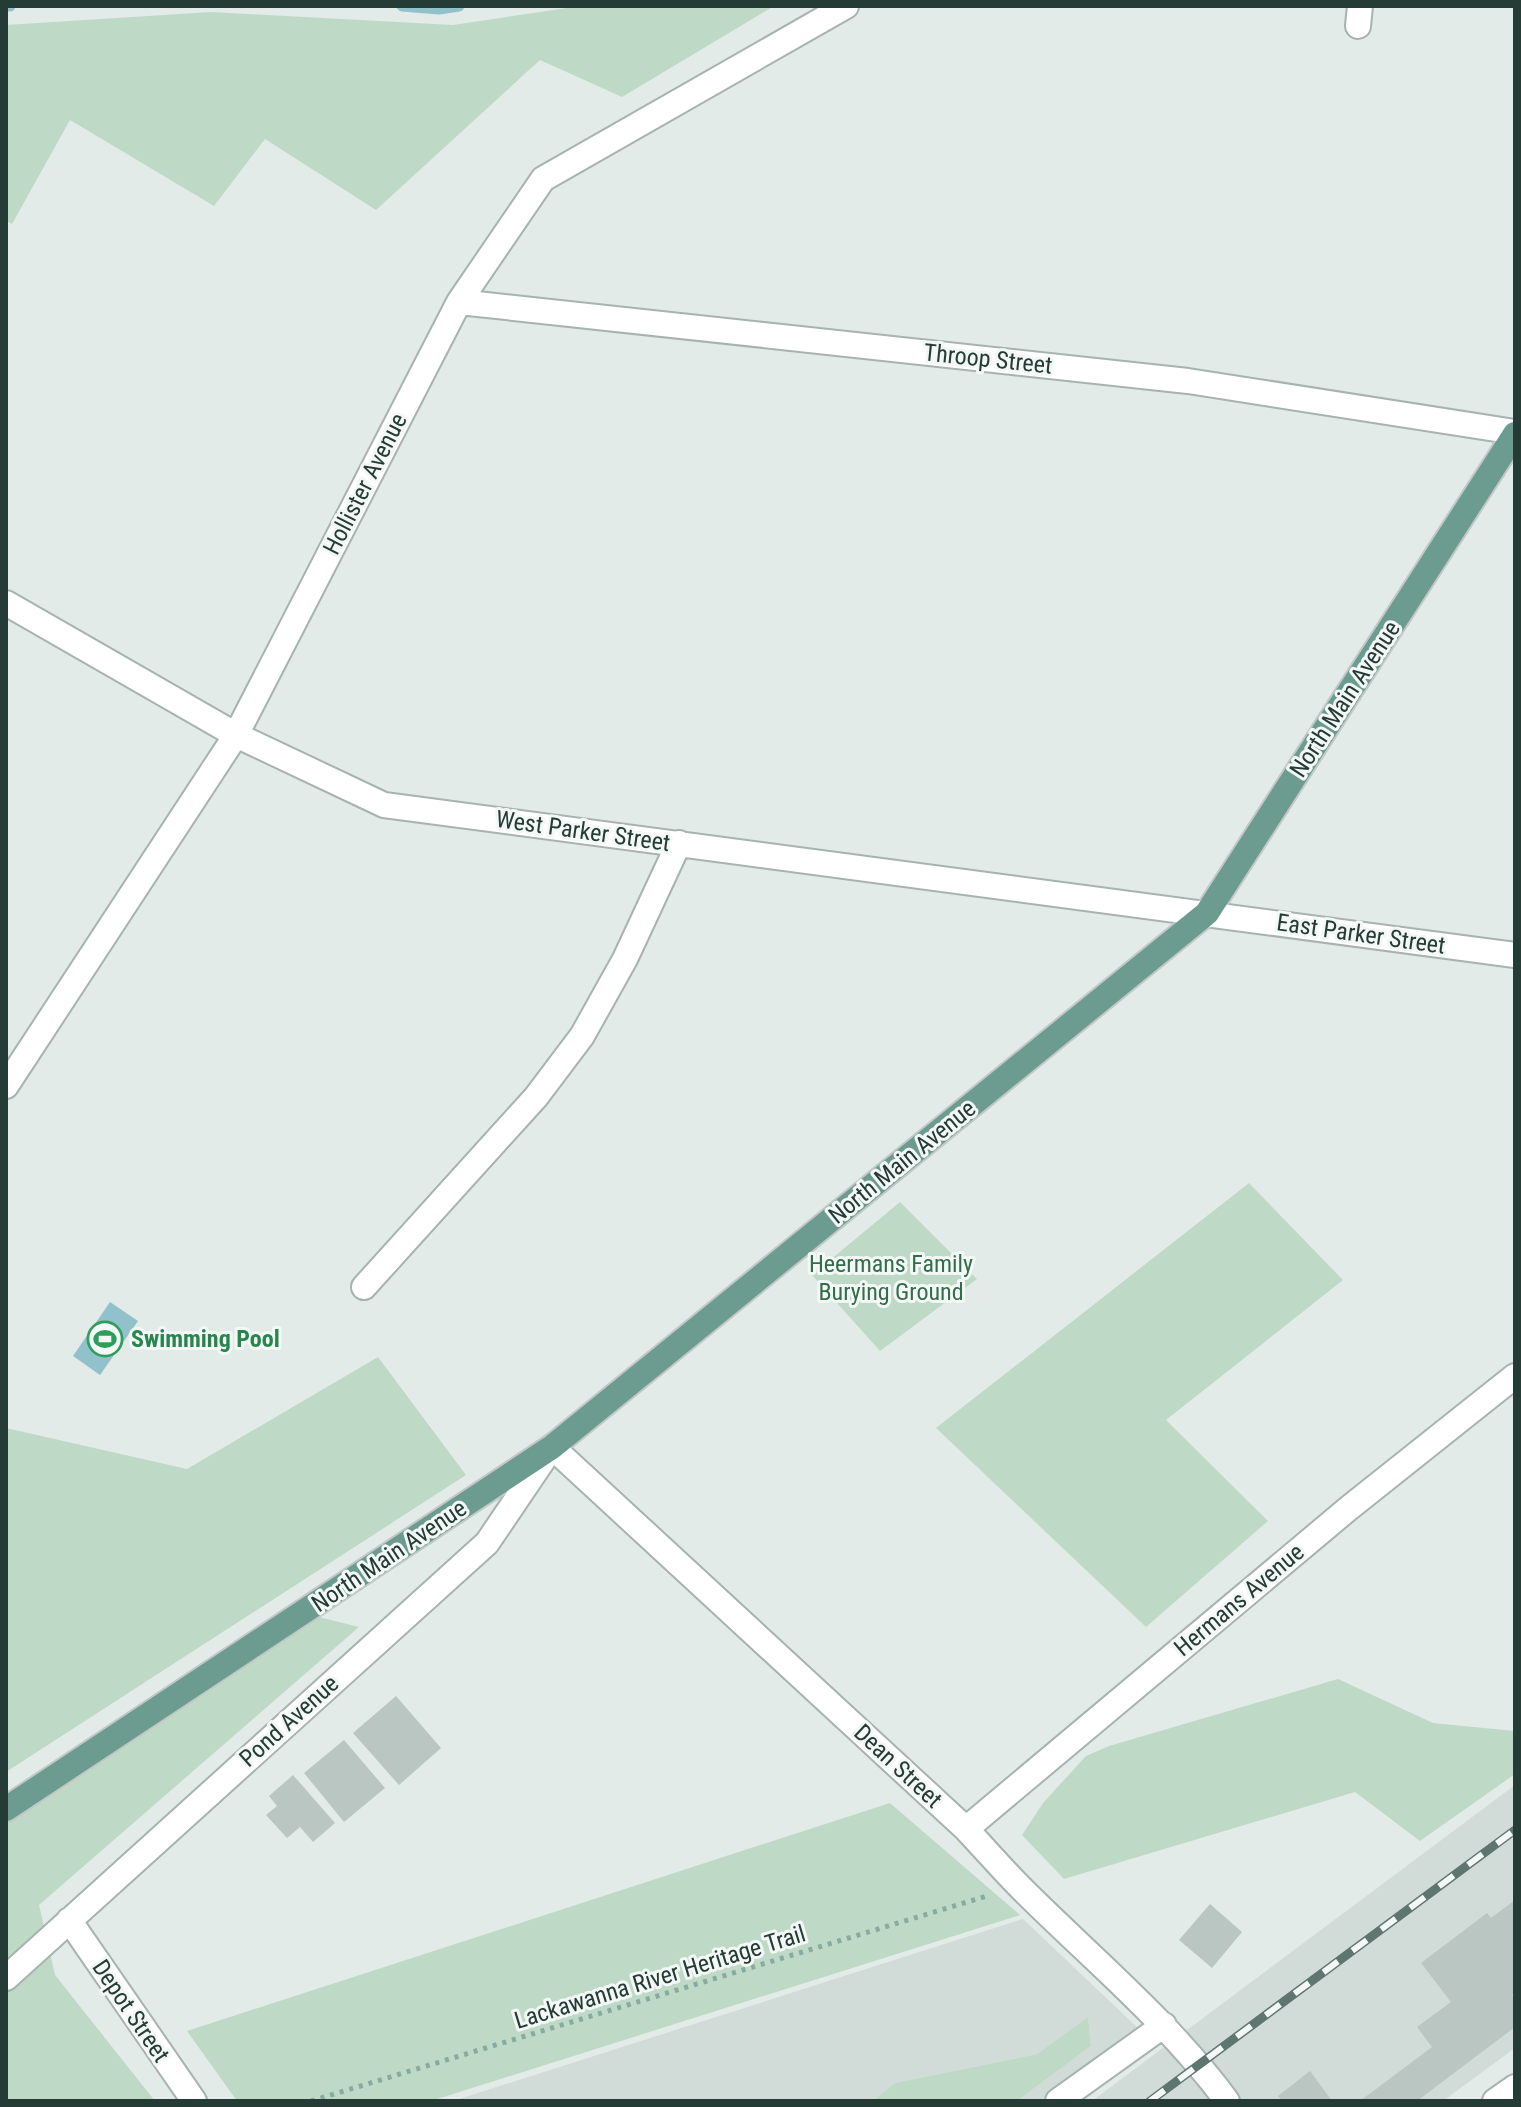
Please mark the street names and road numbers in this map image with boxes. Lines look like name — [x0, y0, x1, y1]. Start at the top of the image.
street label: Throop Street — [922, 338, 1054, 380]
street label: Hollister Avenue — [317, 409, 413, 559]
street label: North Main Avenue — [1284, 616, 1406, 782]
street label: West Parker Street — [494, 805, 672, 857]
street label: East Parker Street — [1275, 908, 1447, 960]
street label: North Main Avenue — [823, 1094, 981, 1230]
street label: North Main Avenue — [306, 1494, 472, 1618]
street label: Hermans Avenue — [1169, 1538, 1309, 1662]
street label: Pond Avenue — [234, 1669, 344, 1773]
street label: Dean Street — [848, 1718, 948, 1814]
street label: Lackawanna River Heritage Trail — [511, 1919, 809, 2035]
street label: Depot Street — [86, 1954, 176, 2068]

